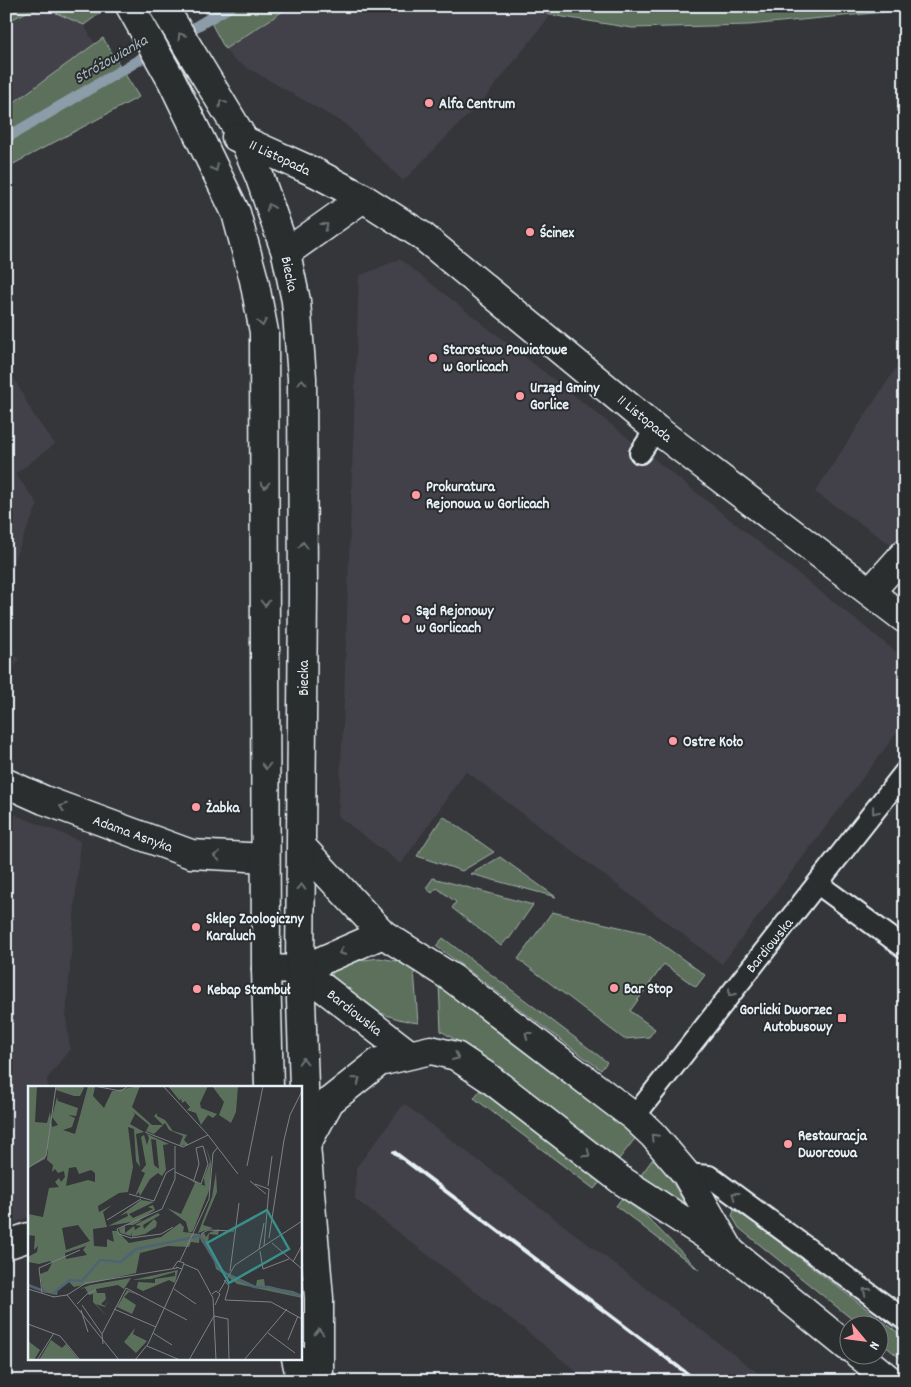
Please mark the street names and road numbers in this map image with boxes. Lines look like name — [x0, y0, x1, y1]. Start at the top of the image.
street label: 11 Listopada — [245, 135, 314, 183]
street label: Biecka — [274, 255, 303, 295]
street label: 11 Listopada — [611, 390, 677, 449]
street label: Biecka — [294, 659, 316, 696]
street label: Adama Asnyka — [89, 810, 176, 860]
street label: Bardiowska — [741, 913, 800, 979]
street label: Bardiowska — [321, 985, 387, 1043]

